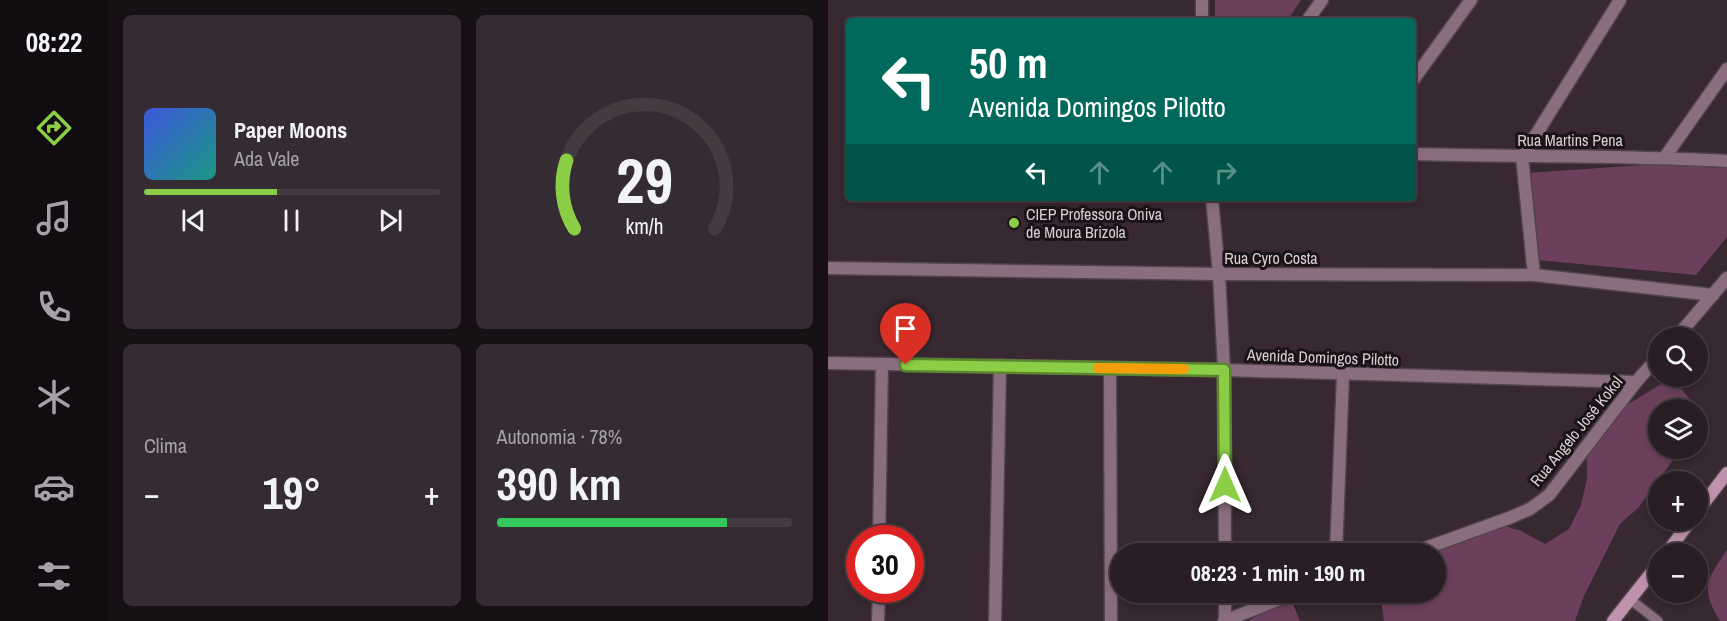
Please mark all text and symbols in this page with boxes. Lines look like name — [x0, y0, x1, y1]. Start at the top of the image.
text: 08:22 — [26, 24, 82, 60]
text: 50 m — [969, 35, 1048, 91]
icon: left — [870, 42, 948, 120]
text: Avenida Domingos Pilotto — [969, 89, 1226, 125]
icon: directions — [33, 107, 75, 149]
text: Paper Moons — [234, 115, 347, 145]
street label: Rua Martins Pena — [1517, 129, 1624, 151]
text: 29 — [616, 138, 673, 222]
text: Ada Vale — [234, 145, 299, 172]
icon: left — [1020, 156, 1053, 189]
icon: ahead — [1083, 156, 1116, 189]
icon: ahead — [1146, 156, 1179, 189]
icon: right — [1209, 156, 1242, 189]
icon: music — [33, 197, 75, 239]
place label: CIEP Professora Oniva de Moura Brizola — [1026, 203, 1163, 243]
icon: previous — [177, 204, 210, 237]
icon: pause — [275, 204, 308, 237]
icon: next — [374, 204, 407, 237]
text: km/h — [625, 213, 663, 242]
marker: CIEP Professora Oniva de Moura Brizola — [1007, 216, 1021, 230]
street label: Rua Cyro Costa — [1224, 247, 1318, 269]
icon: phone — [33, 286, 75, 328]
pin — [880, 303, 931, 365]
icon: arrive — [889, 312, 922, 345]
map controls — [1648, 327, 1708, 603]
button: search — [1648, 327, 1708, 387]
street label: Avenida Domingos Pilotto — [1246, 343, 1399, 371]
street label: Rua Angelo José Kokol — [1525, 371, 1627, 491]
icon: climate — [33, 376, 75, 418]
button: layers — [1648, 399, 1708, 459]
text: Autonomia · 78% — [497, 423, 622, 450]
text: Clima — [144, 432, 187, 459]
text: 390 km — [497, 453, 622, 514]
position arrow — [1193, 453, 1257, 517]
text: 19° — [262, 462, 321, 523]
icon: car — [33, 466, 75, 508]
text: − — [144, 471, 160, 515]
text: + — [424, 471, 439, 515]
button: + — [1648, 471, 1708, 531]
speed limit sign: 30 — [846, 525, 924, 603]
button: − — [1648, 543, 1708, 603]
icon: filters — [33, 555, 75, 597]
text: 08:23 · 1 min · 190 m — [1191, 558, 1365, 588]

